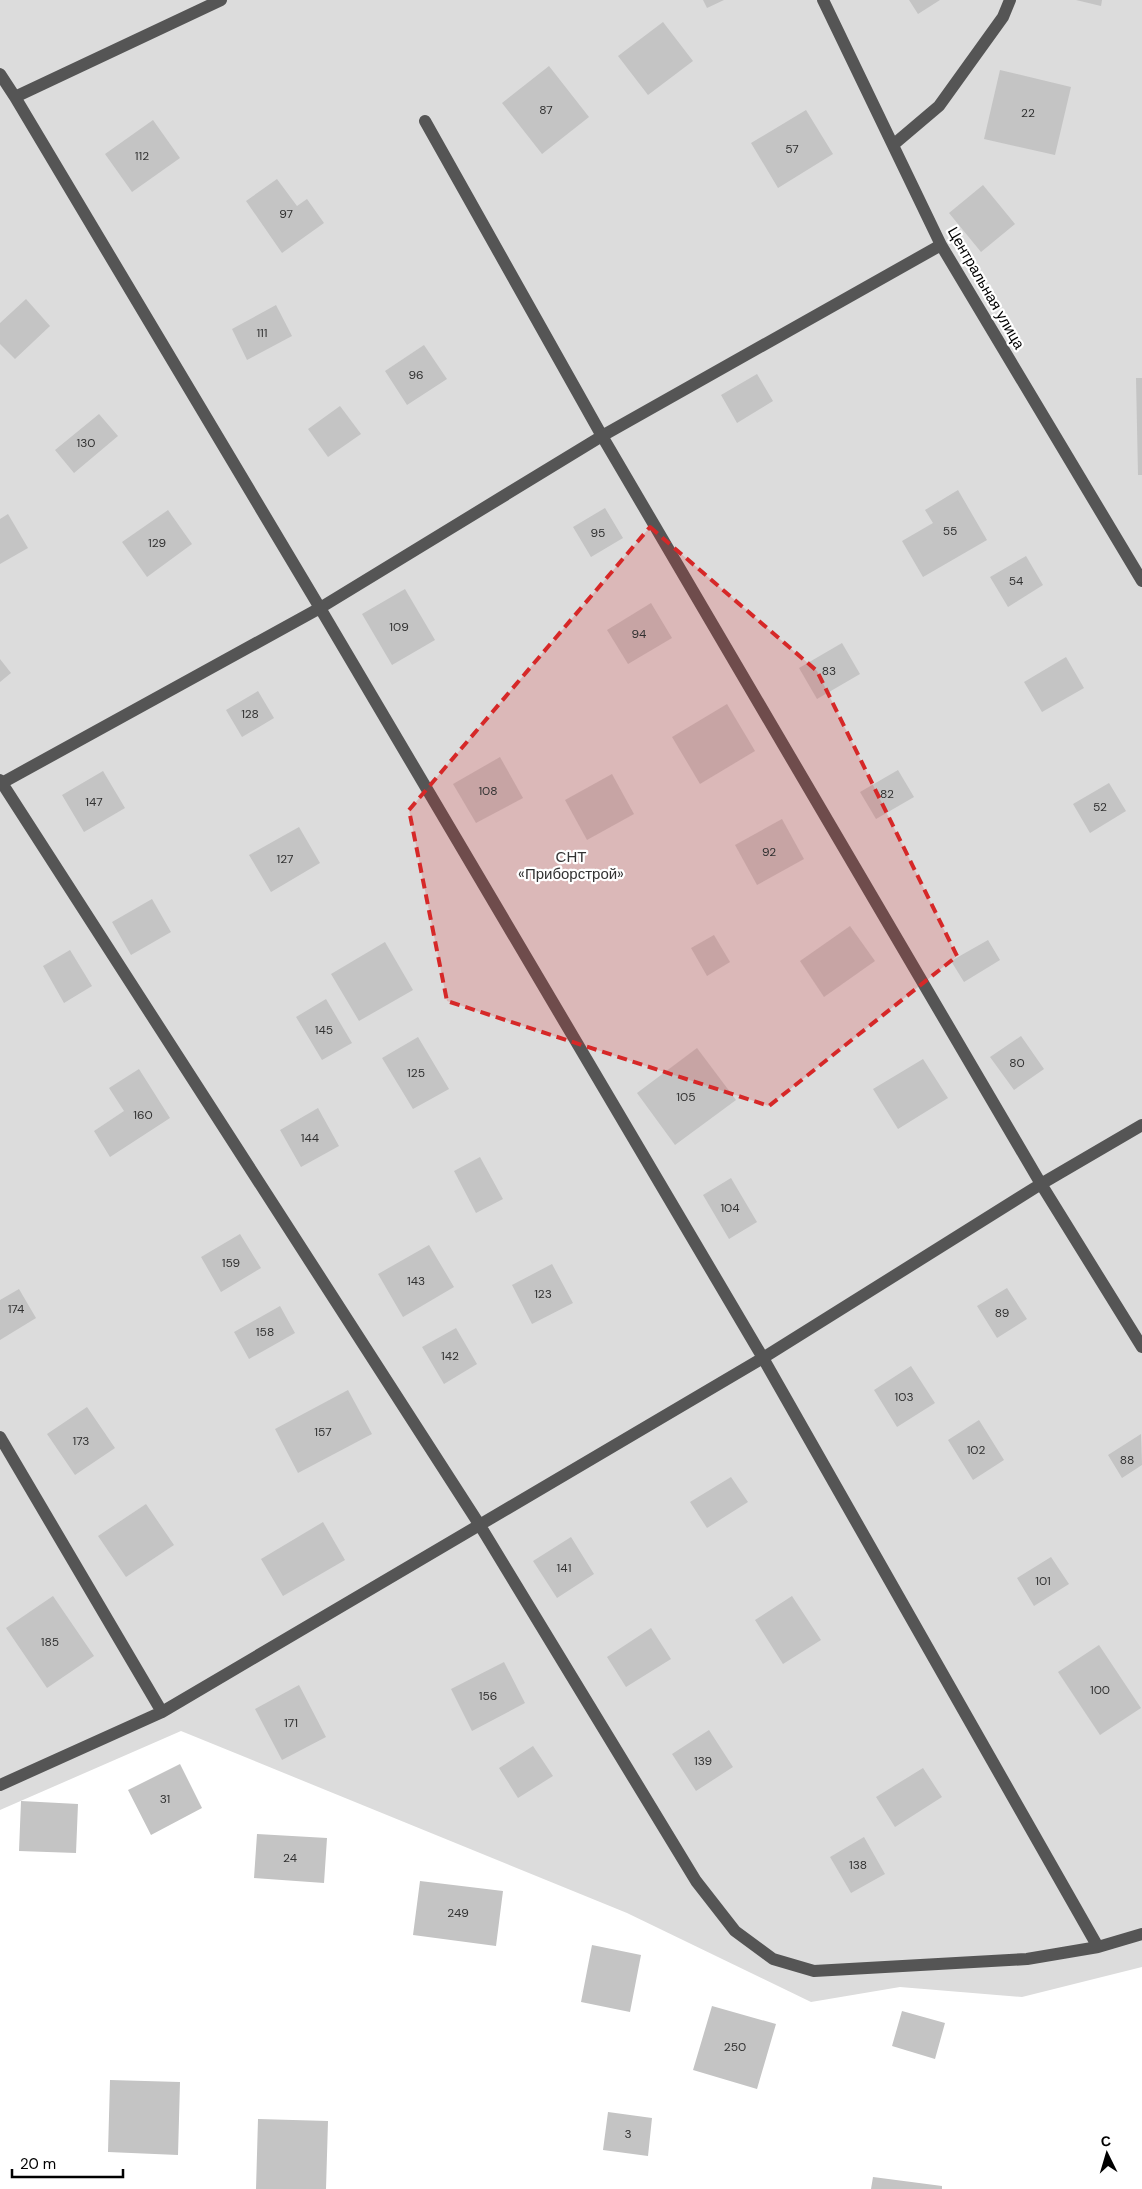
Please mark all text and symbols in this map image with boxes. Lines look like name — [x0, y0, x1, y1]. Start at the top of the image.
house number: 87 — [539, 102, 553, 118]
house number: 22 — [1021, 105, 1035, 121]
house number: 57 — [785, 141, 799, 157]
house number: 112 — [135, 148, 149, 164]
house number: 97 — [279, 206, 293, 222]
street label: Центральная улица — [943, 223, 1029, 353]
house number: 111 — [256, 325, 268, 341]
house number: 96 — [408, 367, 424, 383]
house number: 130 — [76, 435, 96, 451]
house number: 55 — [943, 523, 957, 539]
house number: 95 — [591, 525, 605, 541]
house number: 129 — [148, 535, 166, 551]
house number: 54 — [1009, 573, 1023, 589]
house number: 109 — [389, 619, 409, 635]
house number: 94 — [632, 626, 646, 642]
house number: 83 — [822, 663, 836, 679]
house number: 128 — [241, 706, 259, 722]
house number: 108 — [478, 783, 498, 799]
house number: 82 — [880, 786, 894, 802]
house number: 147 — [85, 794, 103, 810]
house number: 52 — [1093, 799, 1107, 815]
house number: 92 — [762, 844, 776, 860]
park label: СНТ «Приборстрой» — [518, 847, 624, 884]
house number: 127 — [277, 851, 293, 867]
house number: 145 — [315, 1022, 333, 1038]
house number: 80 — [1009, 1055, 1025, 1071]
house number: 125 — [407, 1065, 425, 1081]
house number: 105 — [676, 1089, 696, 1105]
house number: 160 — [133, 1107, 153, 1123]
house number: 144 — [301, 1130, 319, 1146]
house number: 104 — [720, 1200, 740, 1216]
house number: 159 — [222, 1255, 240, 1271]
house number: 143 — [407, 1273, 425, 1289]
house number: 123 — [534, 1286, 552, 1302]
house number: 174 — [8, 1301, 24, 1317]
house number: 89 — [995, 1305, 1009, 1321]
house number: 158 — [256, 1324, 274, 1340]
house number: 142 — [441, 1348, 459, 1364]
house number: 103 — [894, 1389, 914, 1405]
house number: 157 — [314, 1424, 332, 1440]
house number: 173 — [73, 1433, 89, 1449]
house number: 102 — [967, 1442, 985, 1458]
house number: 88 — [1120, 1452, 1134, 1468]
house number: 141 — [557, 1560, 571, 1576]
house number: 101 — [1035, 1573, 1051, 1589]
house number: 185 — [41, 1634, 59, 1650]
house number: 100 — [1090, 1682, 1110, 1698]
house number: 156 — [479, 1688, 497, 1704]
house number: 171 — [284, 1715, 298, 1731]
house number: 139 — [694, 1753, 712, 1769]
house number: 31 — [160, 1791, 170, 1807]
house number: 24 — [283, 1850, 297, 1866]
house number: 138 — [849, 1857, 867, 1873]
house number: 249 — [447, 1905, 469, 1921]
house number: 250 — [724, 2039, 746, 2055]
house number: 3 — [624, 2126, 632, 2142]
north arrow — [1082, 2129, 1132, 2179]
text: С — [1100, 2132, 1112, 2150]
scale bar — [12, 2146, 124, 2178]
text: 20 m — [20, 2154, 56, 2174]

